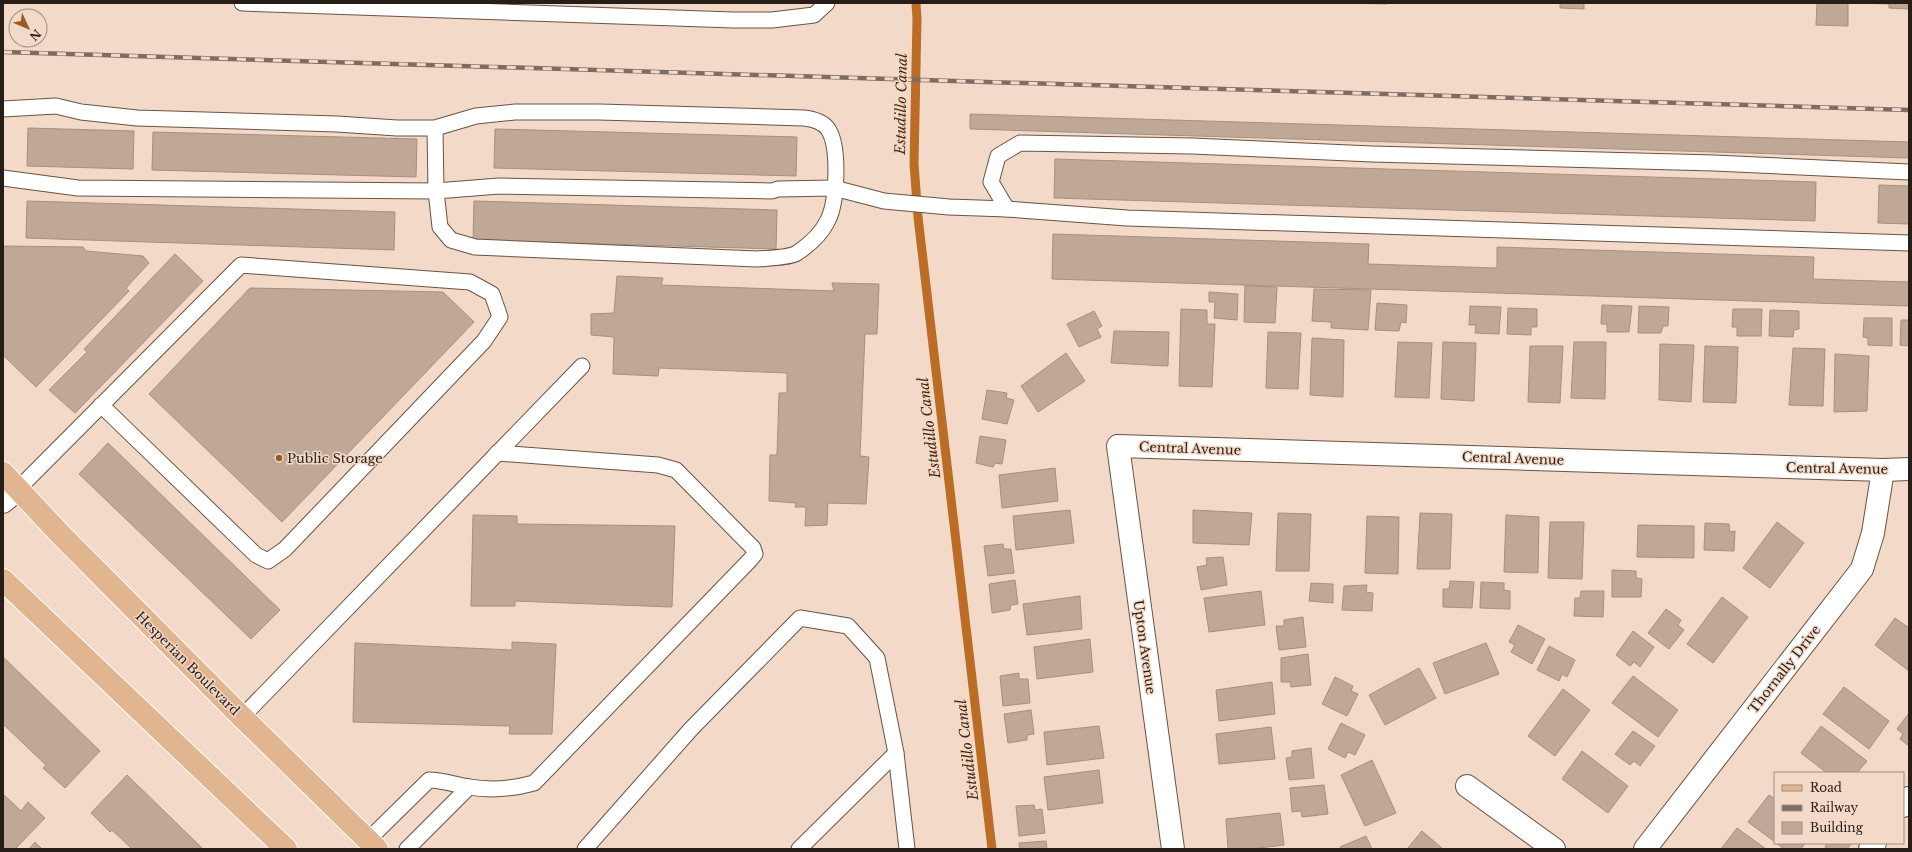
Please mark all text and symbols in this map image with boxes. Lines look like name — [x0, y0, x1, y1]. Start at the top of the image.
north arrow — [8, 8, 48, 48]
text: N — [26, 26, 44, 44]
water label: Estudillo Canal — [891, 52, 911, 156]
water label: Estudillo Canal — [914, 376, 944, 480]
street label: Central Avenue — [1139, 438, 1241, 459]
street label: Central Avenue — [1462, 448, 1564, 469]
place label: Public Storage — [287, 450, 383, 467]
marker: Public Storage — [274, 453, 284, 463]
street label: Central Avenue — [1786, 459, 1888, 478]
street label: Upton Avenue — [1129, 599, 1160, 695]
street label: Hesperian Boulevard — [132, 608, 243, 719]
street label: Thornally Drive — [1745, 622, 1824, 717]
water label: Estudillo Canal — [952, 698, 982, 802]
legend — [1774, 772, 1904, 844]
text: Road — [1810, 780, 1842, 795]
text: Railway — [1810, 800, 1859, 815]
text: Building — [1810, 820, 1864, 835]

